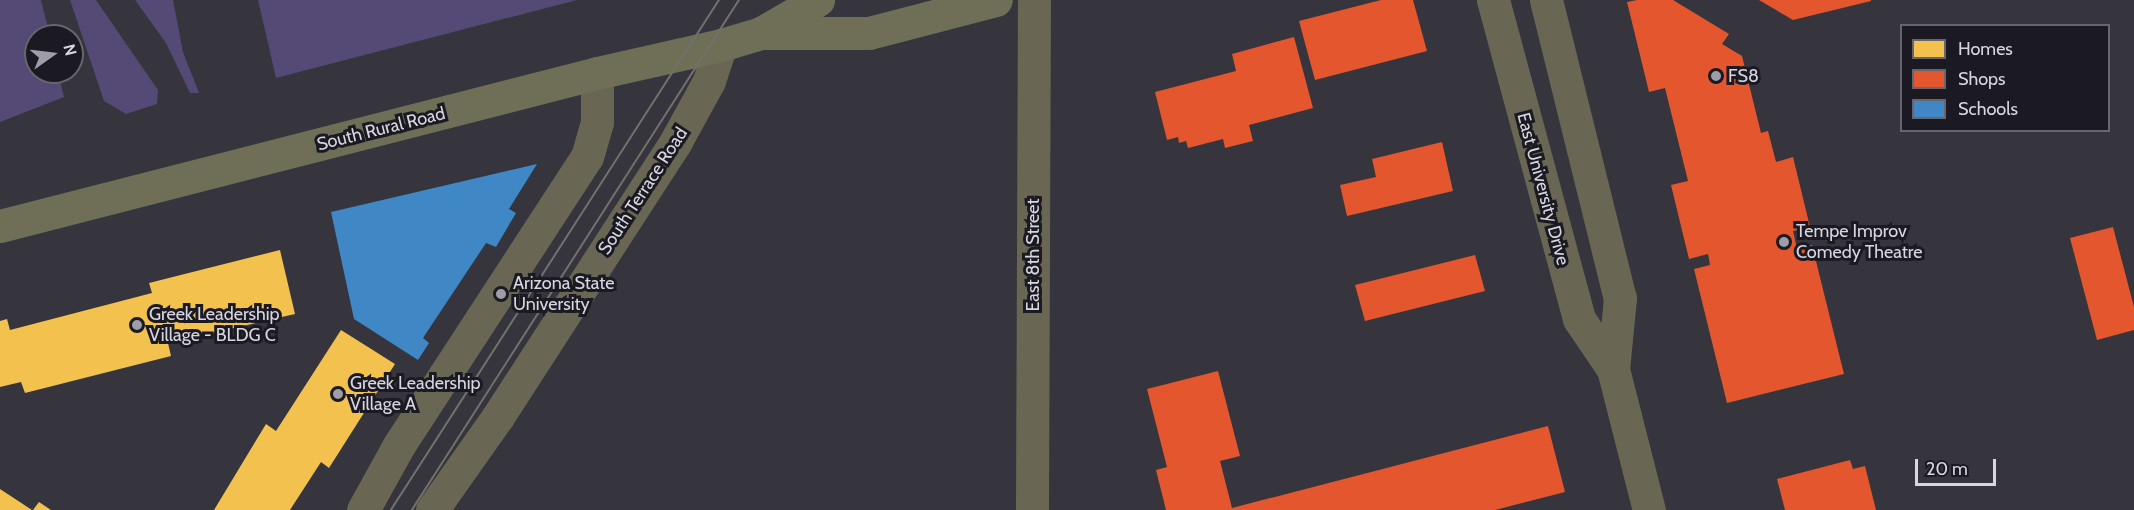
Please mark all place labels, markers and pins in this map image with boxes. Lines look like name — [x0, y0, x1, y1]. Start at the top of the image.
place label: FS8 — [1728, 65, 1759, 87]
marker: FS8 — [1709, 69, 1723, 83]
place label: Tempe Improv Comedy Theatre — [1796, 221, 1923, 264]
marker: Tempe Improv Comedy Theatre — [1777, 235, 1791, 249]
place label: Arizona State University — [513, 273, 615, 316]
marker: Arizona State University — [494, 287, 508, 301]
place label: Greek Leadership Village - BLDG C — [149, 304, 280, 346]
marker: Greek Leadership Village - BLDG C — [130, 318, 144, 332]
place label: Greek Leadership Village A — [350, 373, 481, 416]
marker: Greek Leadership Village A — [331, 387, 345, 401]

